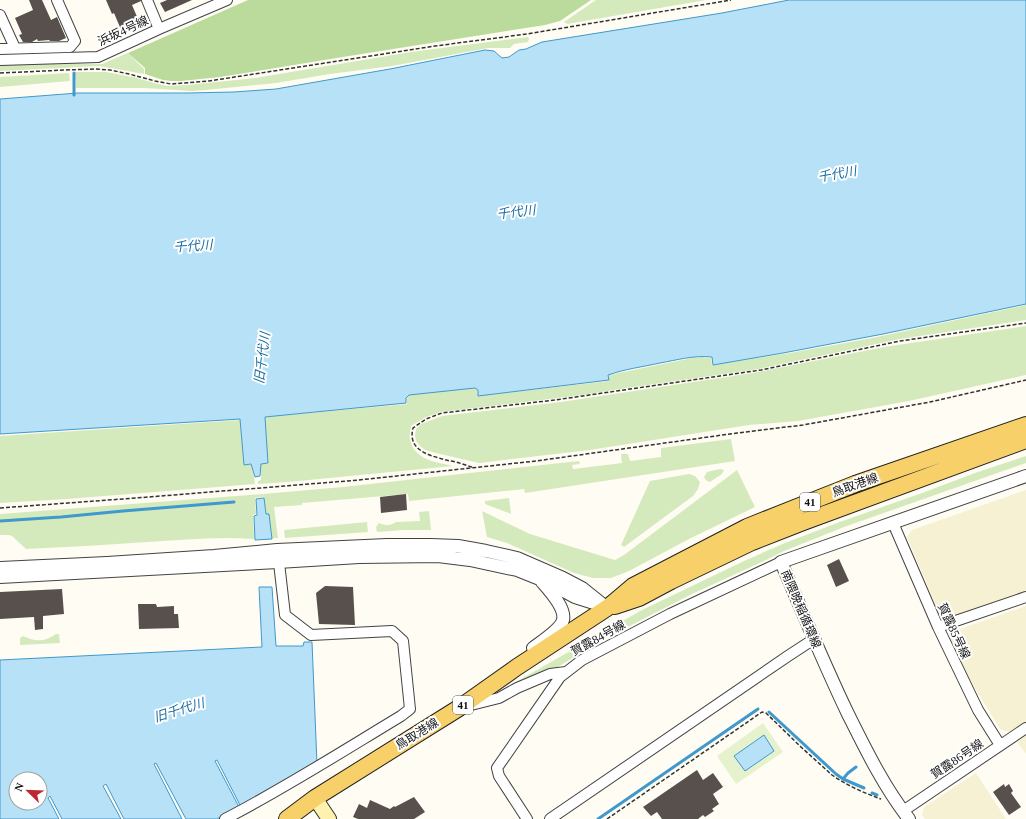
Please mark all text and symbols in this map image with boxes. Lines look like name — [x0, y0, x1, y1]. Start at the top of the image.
street label: 浜坂4号線 — [96, 13, 150, 49]
water label: 千代川 — [816, 163, 859, 185]
water label: 千代川 — [496, 202, 538, 222]
water label: 千代川 — [173, 237, 215, 255]
water label: 旧千代川 — [251, 329, 273, 385]
street label: 鳥取港線 — [830, 470, 880, 500]
road number: 41 — [800, 493, 820, 511]
street label: 南隈晩稲循環線 — [778, 568, 824, 650]
street label: 賀露85号線 — [935, 601, 973, 661]
street label: 賀露84号線 — [568, 617, 628, 659]
water label: 旧千代川 — [152, 695, 208, 725]
road number: 41 — [453, 696, 473, 714]
street label: 鳥取港線 — [393, 715, 441, 753]
street label: 賀露86号線 — [928, 736, 986, 782]
north arrow — [8, 771, 48, 811]
text: N — [12, 781, 26, 793]

